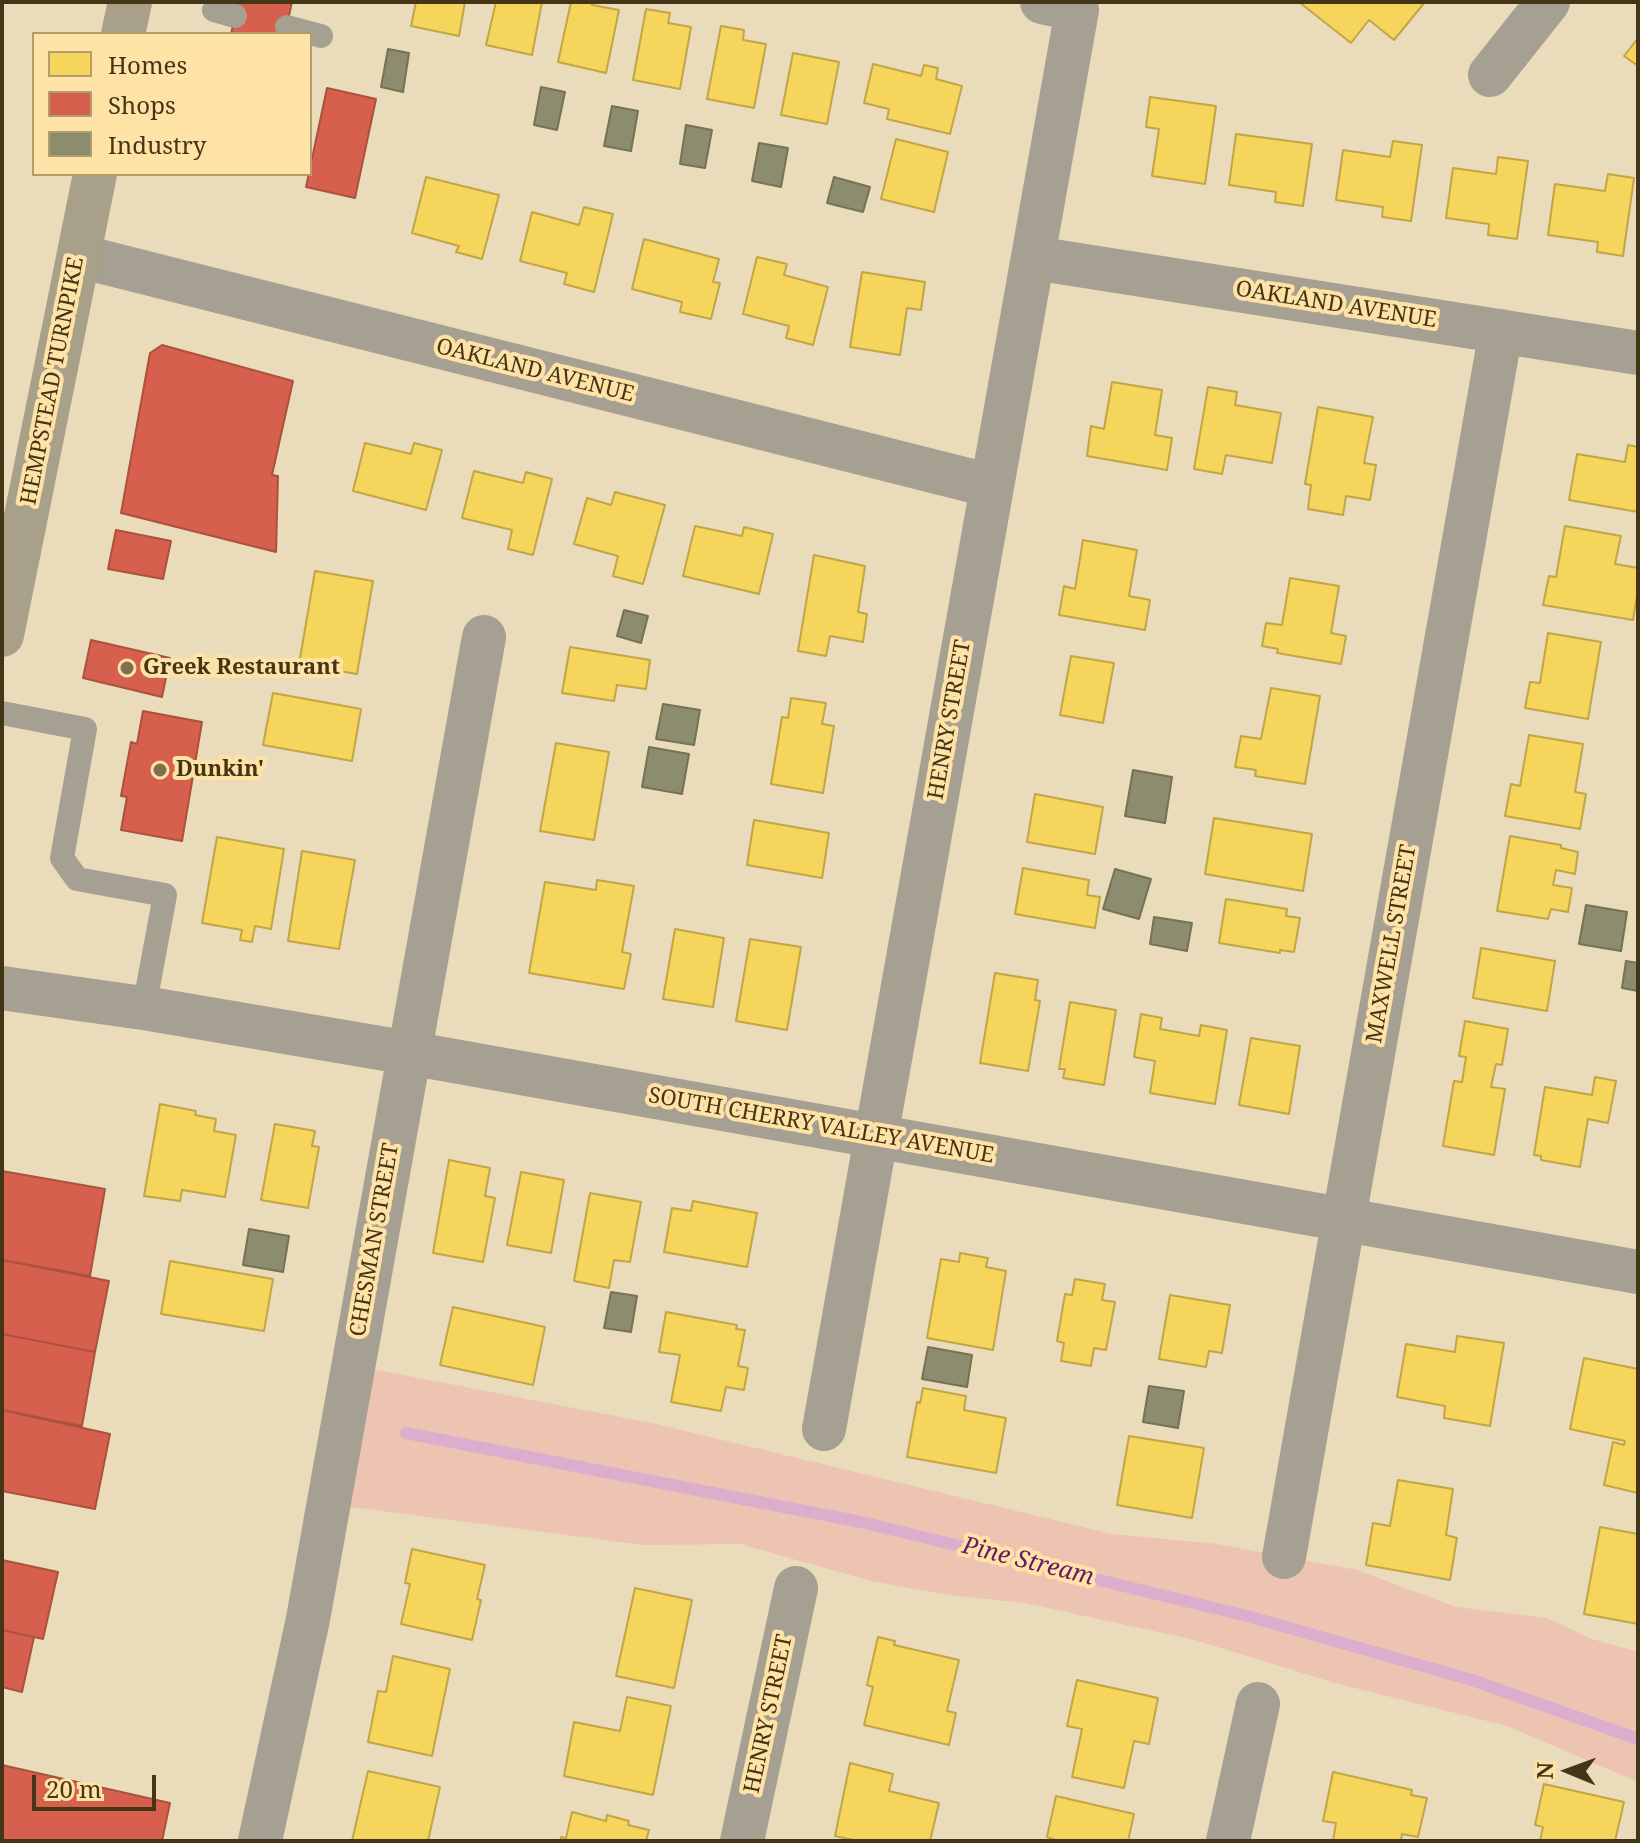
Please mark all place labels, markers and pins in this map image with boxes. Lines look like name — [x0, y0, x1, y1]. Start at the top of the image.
place label: Greek Restaurant — [143, 655, 340, 681]
marker: Greek Restaurant — [118, 659, 136, 677]
place label: Dunkin' — [176, 757, 264, 783]
marker: Dunkin' — [151, 761, 169, 779]

